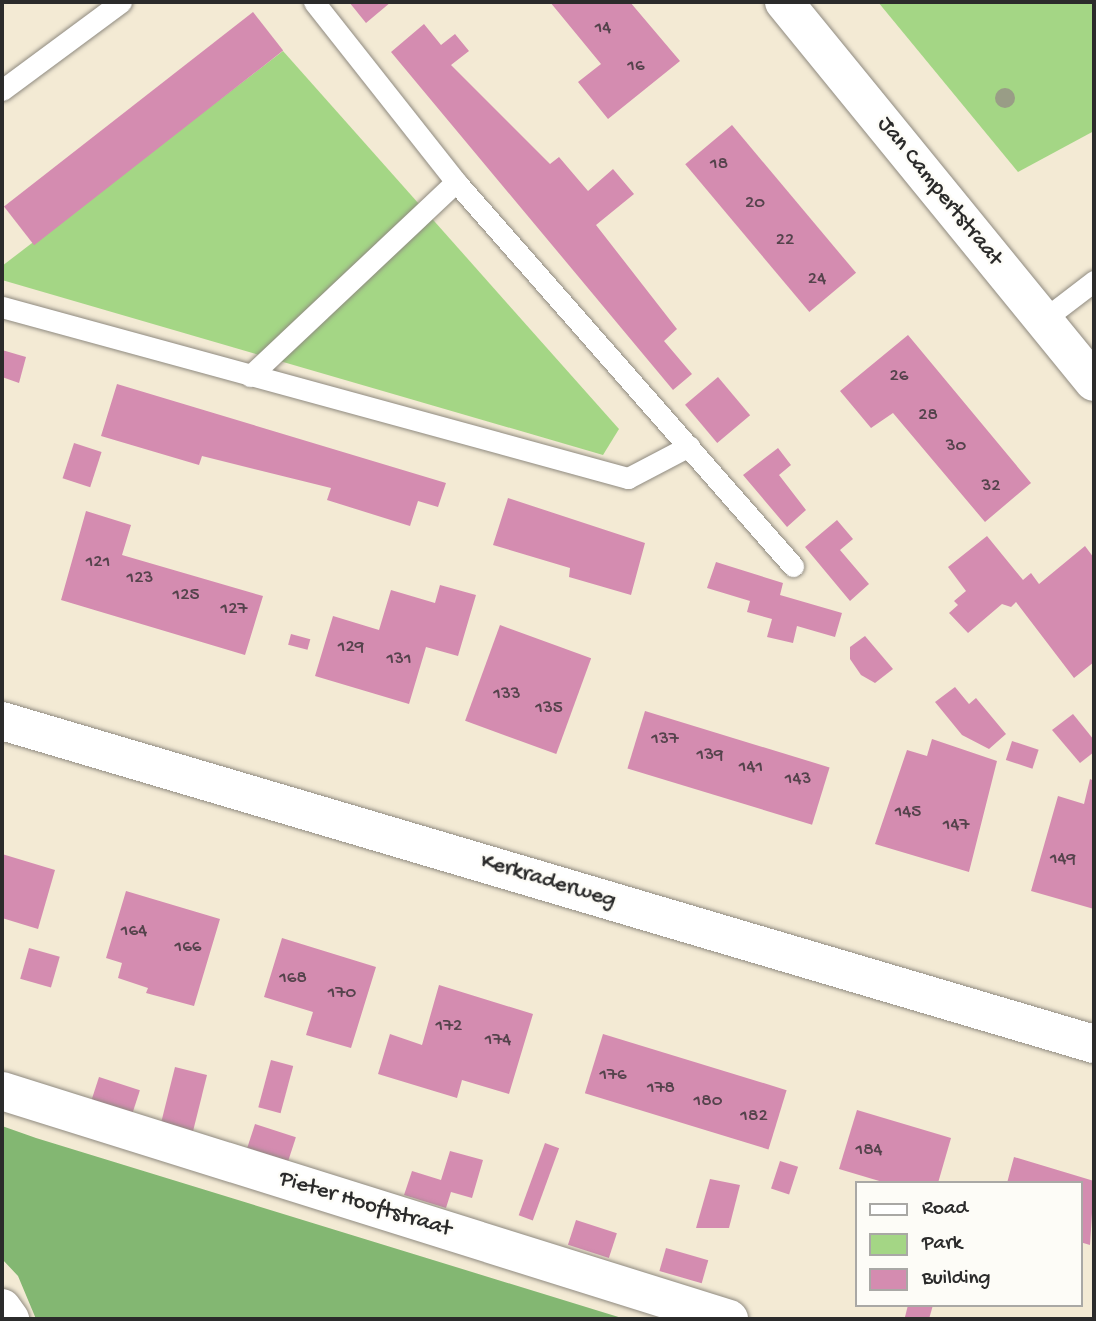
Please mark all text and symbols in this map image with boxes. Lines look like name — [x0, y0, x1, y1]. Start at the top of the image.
house number: 14 — [595, 18, 611, 40]
house number: 16 — [627, 56, 645, 78]
street label: Jan Campertstraat — [870, 112, 1008, 272]
house number: 18 — [710, 154, 728, 176]
house number: 20 — [745, 193, 765, 215]
house number: 22 — [776, 230, 794, 252]
house number: 24 — [808, 269, 826, 291]
house number: 26 — [890, 366, 908, 388]
house number: 28 — [918, 405, 938, 427]
house number: 30 — [946, 436, 966, 458]
house number: 32 — [981, 476, 1001, 498]
house number: 121 — [86, 552, 110, 574]
house number: 123 — [127, 568, 153, 590]
house number: 125 — [173, 585, 199, 607]
house number: 127 — [221, 599, 247, 621]
house number: 129 — [338, 637, 364, 659]
house number: 131 — [386, 649, 412, 671]
house number: 133 — [493, 684, 521, 706]
house number: 135 — [535, 698, 563, 720]
house number: 137 — [651, 729, 679, 751]
house number: 139 — [696, 745, 724, 767]
house number: 141 — [739, 757, 763, 779]
house number: 143 — [785, 769, 811, 791]
house number: 145 — [895, 802, 921, 824]
house number: 147 — [943, 815, 969, 837]
street label: Kerkraderweg — [477, 848, 619, 916]
house number: 149 — [1050, 849, 1076, 871]
house number: 164 — [121, 921, 147, 943]
house number: 166 — [175, 937, 201, 959]
house number: 168 — [279, 968, 307, 990]
house number: 170 — [328, 983, 356, 1005]
house number: 172 — [436, 1016, 462, 1038]
house number: 174 — [485, 1030, 511, 1052]
house number: 176 — [599, 1065, 627, 1087]
house number: 178 — [647, 1078, 675, 1100]
house number: 180 — [694, 1091, 722, 1113]
house number: 182 — [740, 1106, 768, 1128]
house number: 184 — [855, 1140, 883, 1162]
street label: Pieter Hooftstraat — [275, 1166, 455, 1244]
legend — [855, 1181, 1082, 1307]
text: Road — [922, 1197, 968, 1222]
text: Park — [922, 1232, 962, 1257]
text: Building — [922, 1267, 991, 1292]

